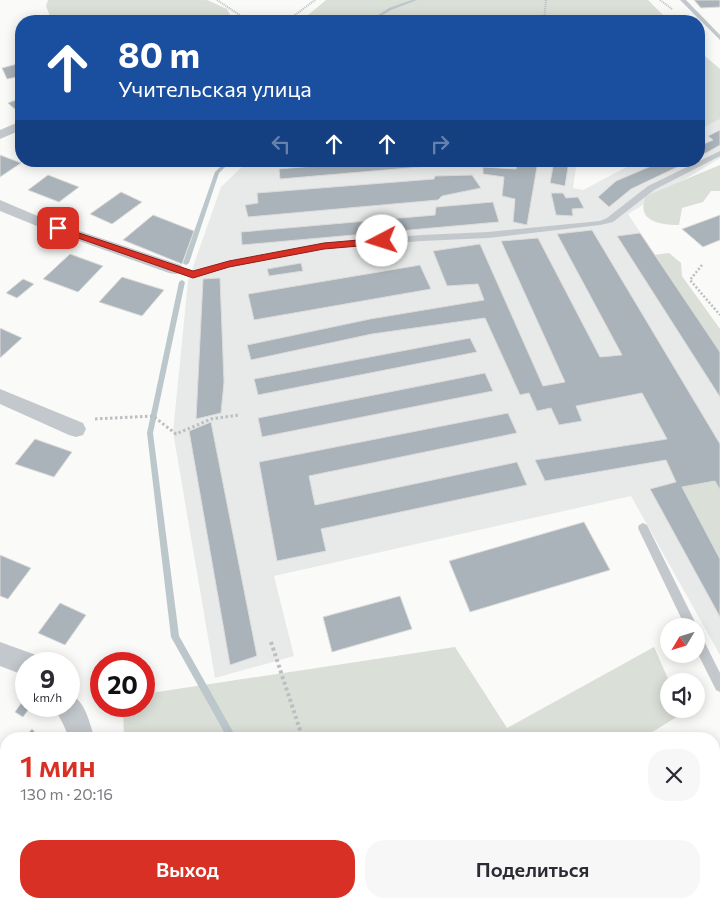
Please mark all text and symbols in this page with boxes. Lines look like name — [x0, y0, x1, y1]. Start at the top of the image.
text: 80 m — [118, 32, 200, 75]
icon: ahead — [35, 35, 100, 100]
text: Учительская улица — [118, 75, 312, 102]
icon: left — [267, 130, 295, 158]
icon: ahead — [320, 130, 348, 158]
icon: ahead — [373, 130, 401, 158]
icon: right — [426, 130, 454, 158]
pin — [37, 207, 79, 249]
icon: arrive — [44, 214, 72, 242]
position arrow — [355, 214, 407, 266]
north arrow — [660, 618, 705, 662]
map controls — [660, 618, 705, 718]
speed limit sign: 20 — [90, 652, 155, 717]
text: 9 — [40, 663, 55, 693]
button: sound — [660, 673, 705, 718]
text: km/h — [33, 690, 62, 704]
text: 1 мин — [20, 746, 96, 783]
button: close — [648, 749, 700, 801]
text: 130 m · 20:16 — [20, 784, 113, 803]
button: Выход — [20, 840, 355, 898]
button: Поделиться — [365, 840, 700, 898]

